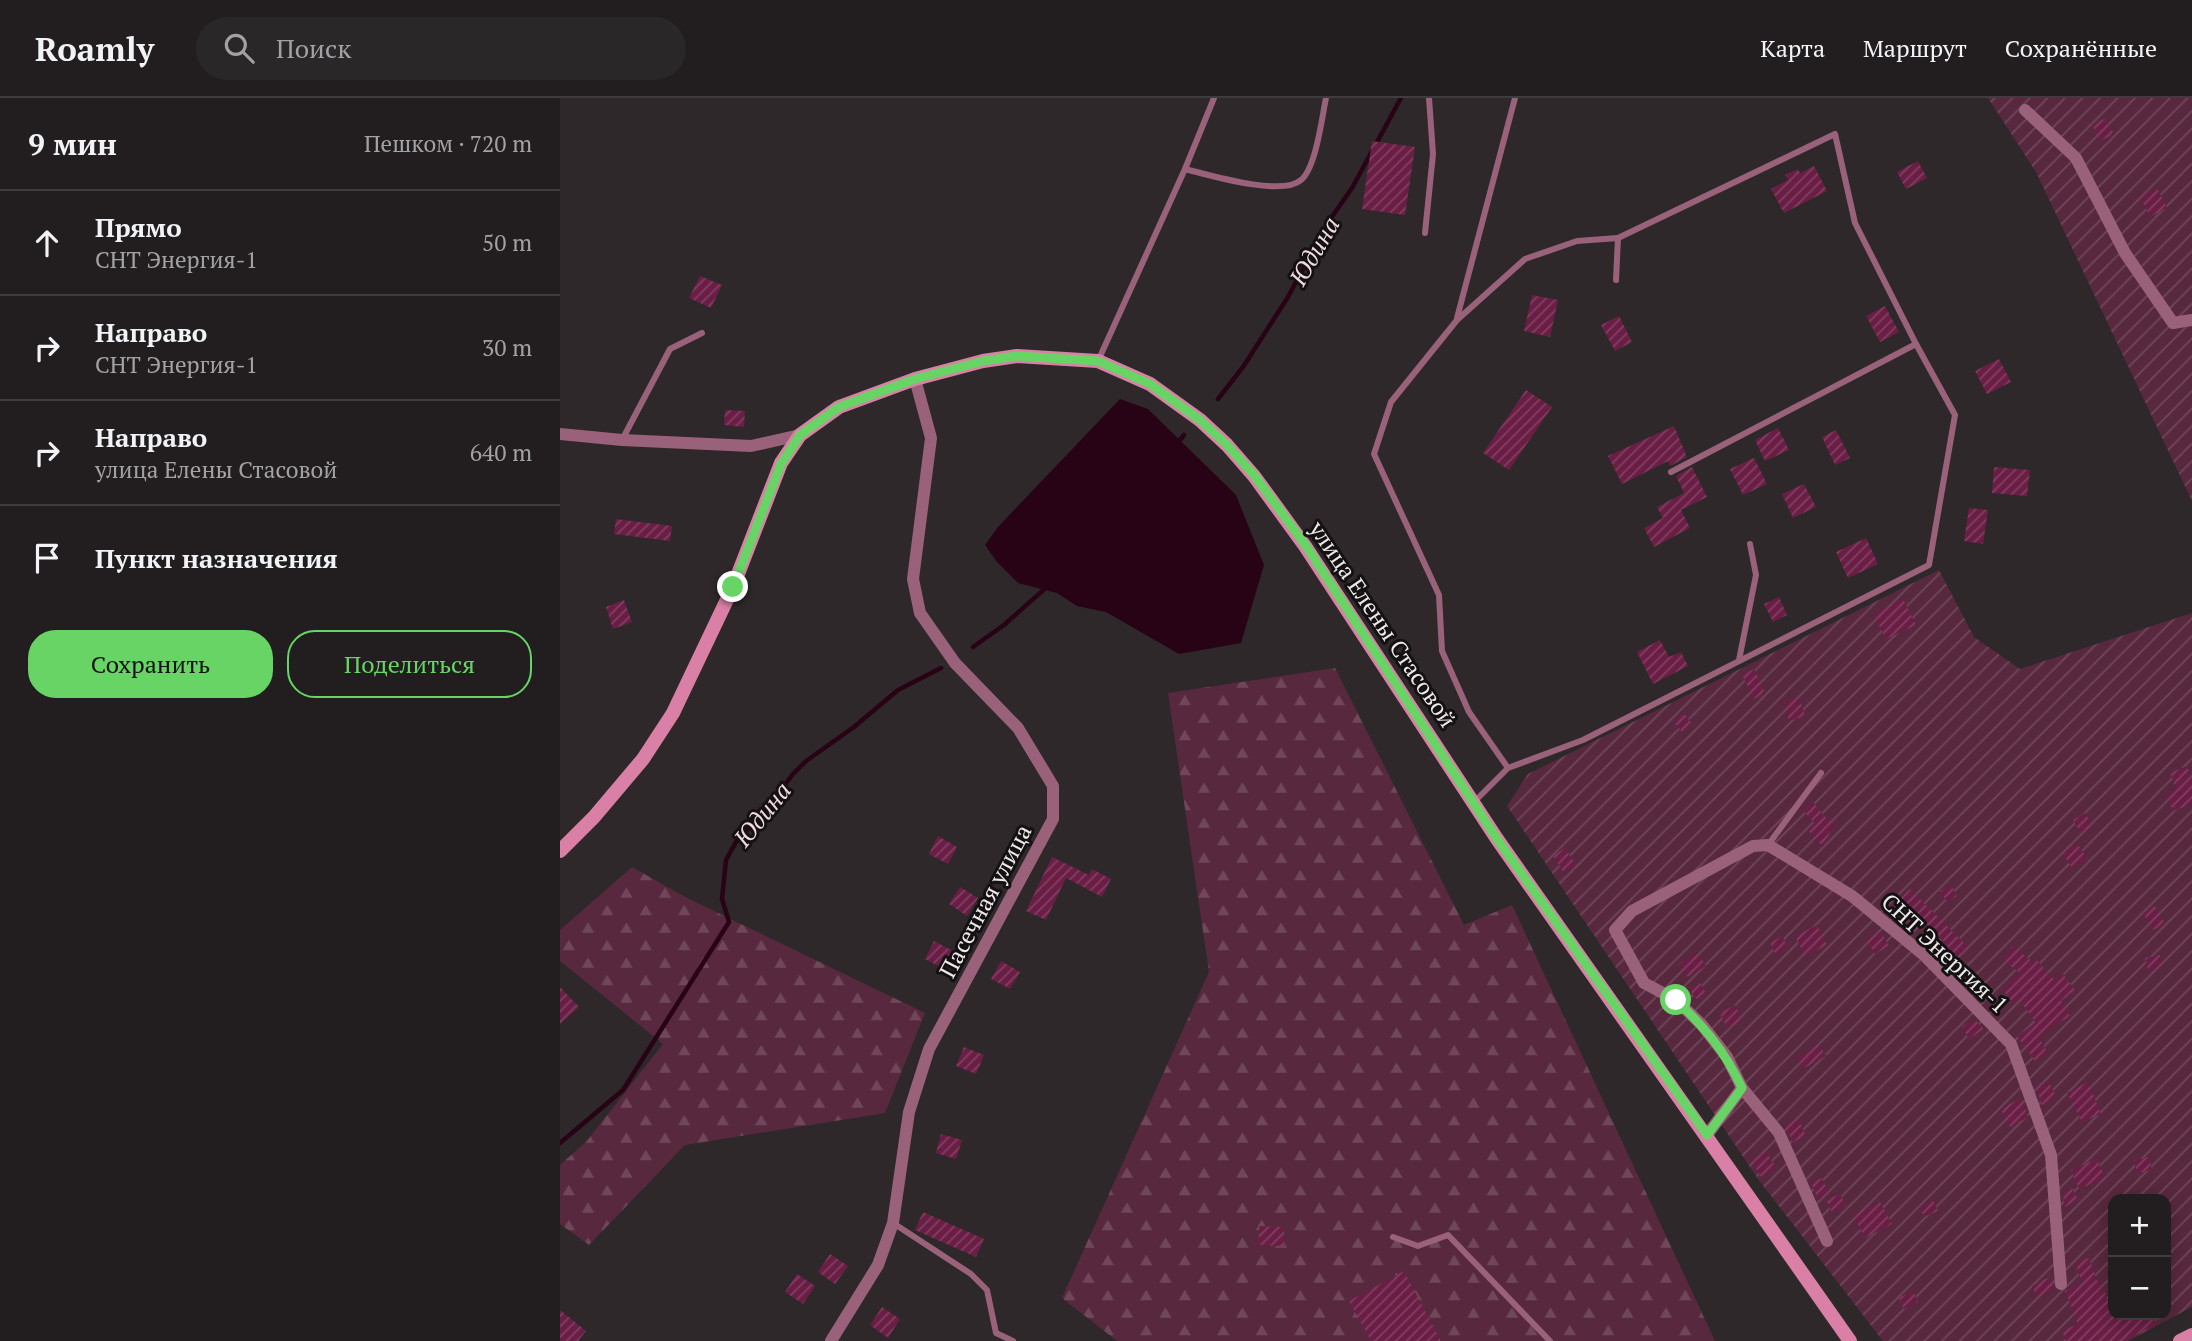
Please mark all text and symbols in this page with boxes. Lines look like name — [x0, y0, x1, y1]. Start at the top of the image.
search box — [196, 17, 686, 80]
text: Roamly — [35, 27, 154, 70]
icon: search — [220, 29, 258, 67]
text: Поиск — [276, 31, 351, 65]
text: Карта — [1760, 32, 1825, 64]
text: Маршрут — [1863, 32, 1967, 64]
text: Сохранённые — [2005, 32, 2157, 64]
text: 9 мин — [28, 124, 117, 164]
text: Пешком · 720 m — [364, 128, 532, 159]
text: Прямо — [95, 210, 182, 244]
water label: Юдина — [1281, 211, 1346, 292]
icon: ahead — [28, 224, 66, 262]
text: 50 m — [482, 227, 532, 258]
text: СНТ Энергия-1 — [95, 244, 258, 275]
text: Направо — [95, 315, 207, 349]
icon: right — [28, 329, 66, 367]
text: 30 m — [482, 332, 532, 363]
text: СНТ Энергия-1 — [95, 349, 258, 380]
text: Направо — [95, 420, 207, 454]
icon: right — [28, 434, 66, 472]
text: 640 m — [470, 437, 532, 468]
text: улица Елены Стасовой — [95, 454, 337, 485]
street label: улица Елены Стасовой — [1302, 514, 1464, 733]
icon: arrive — [28, 539, 66, 577]
text: Пункт назначения — [95, 541, 338, 575]
route end — [717, 571, 748, 602]
button: Сохранить — [28, 630, 273, 698]
button: Поделиться — [287, 630, 532, 698]
water label: Юдина — [726, 775, 798, 854]
street label: Пасечная улица — [932, 819, 1039, 983]
street label: СНТ Энергия-1 — [1875, 886, 2015, 1020]
route start — [1660, 984, 1691, 1015]
map controls — [2108, 1194, 2171, 1320]
button: + — [2108, 1194, 2171, 1257]
button: − — [2108, 1257, 2171, 1320]

